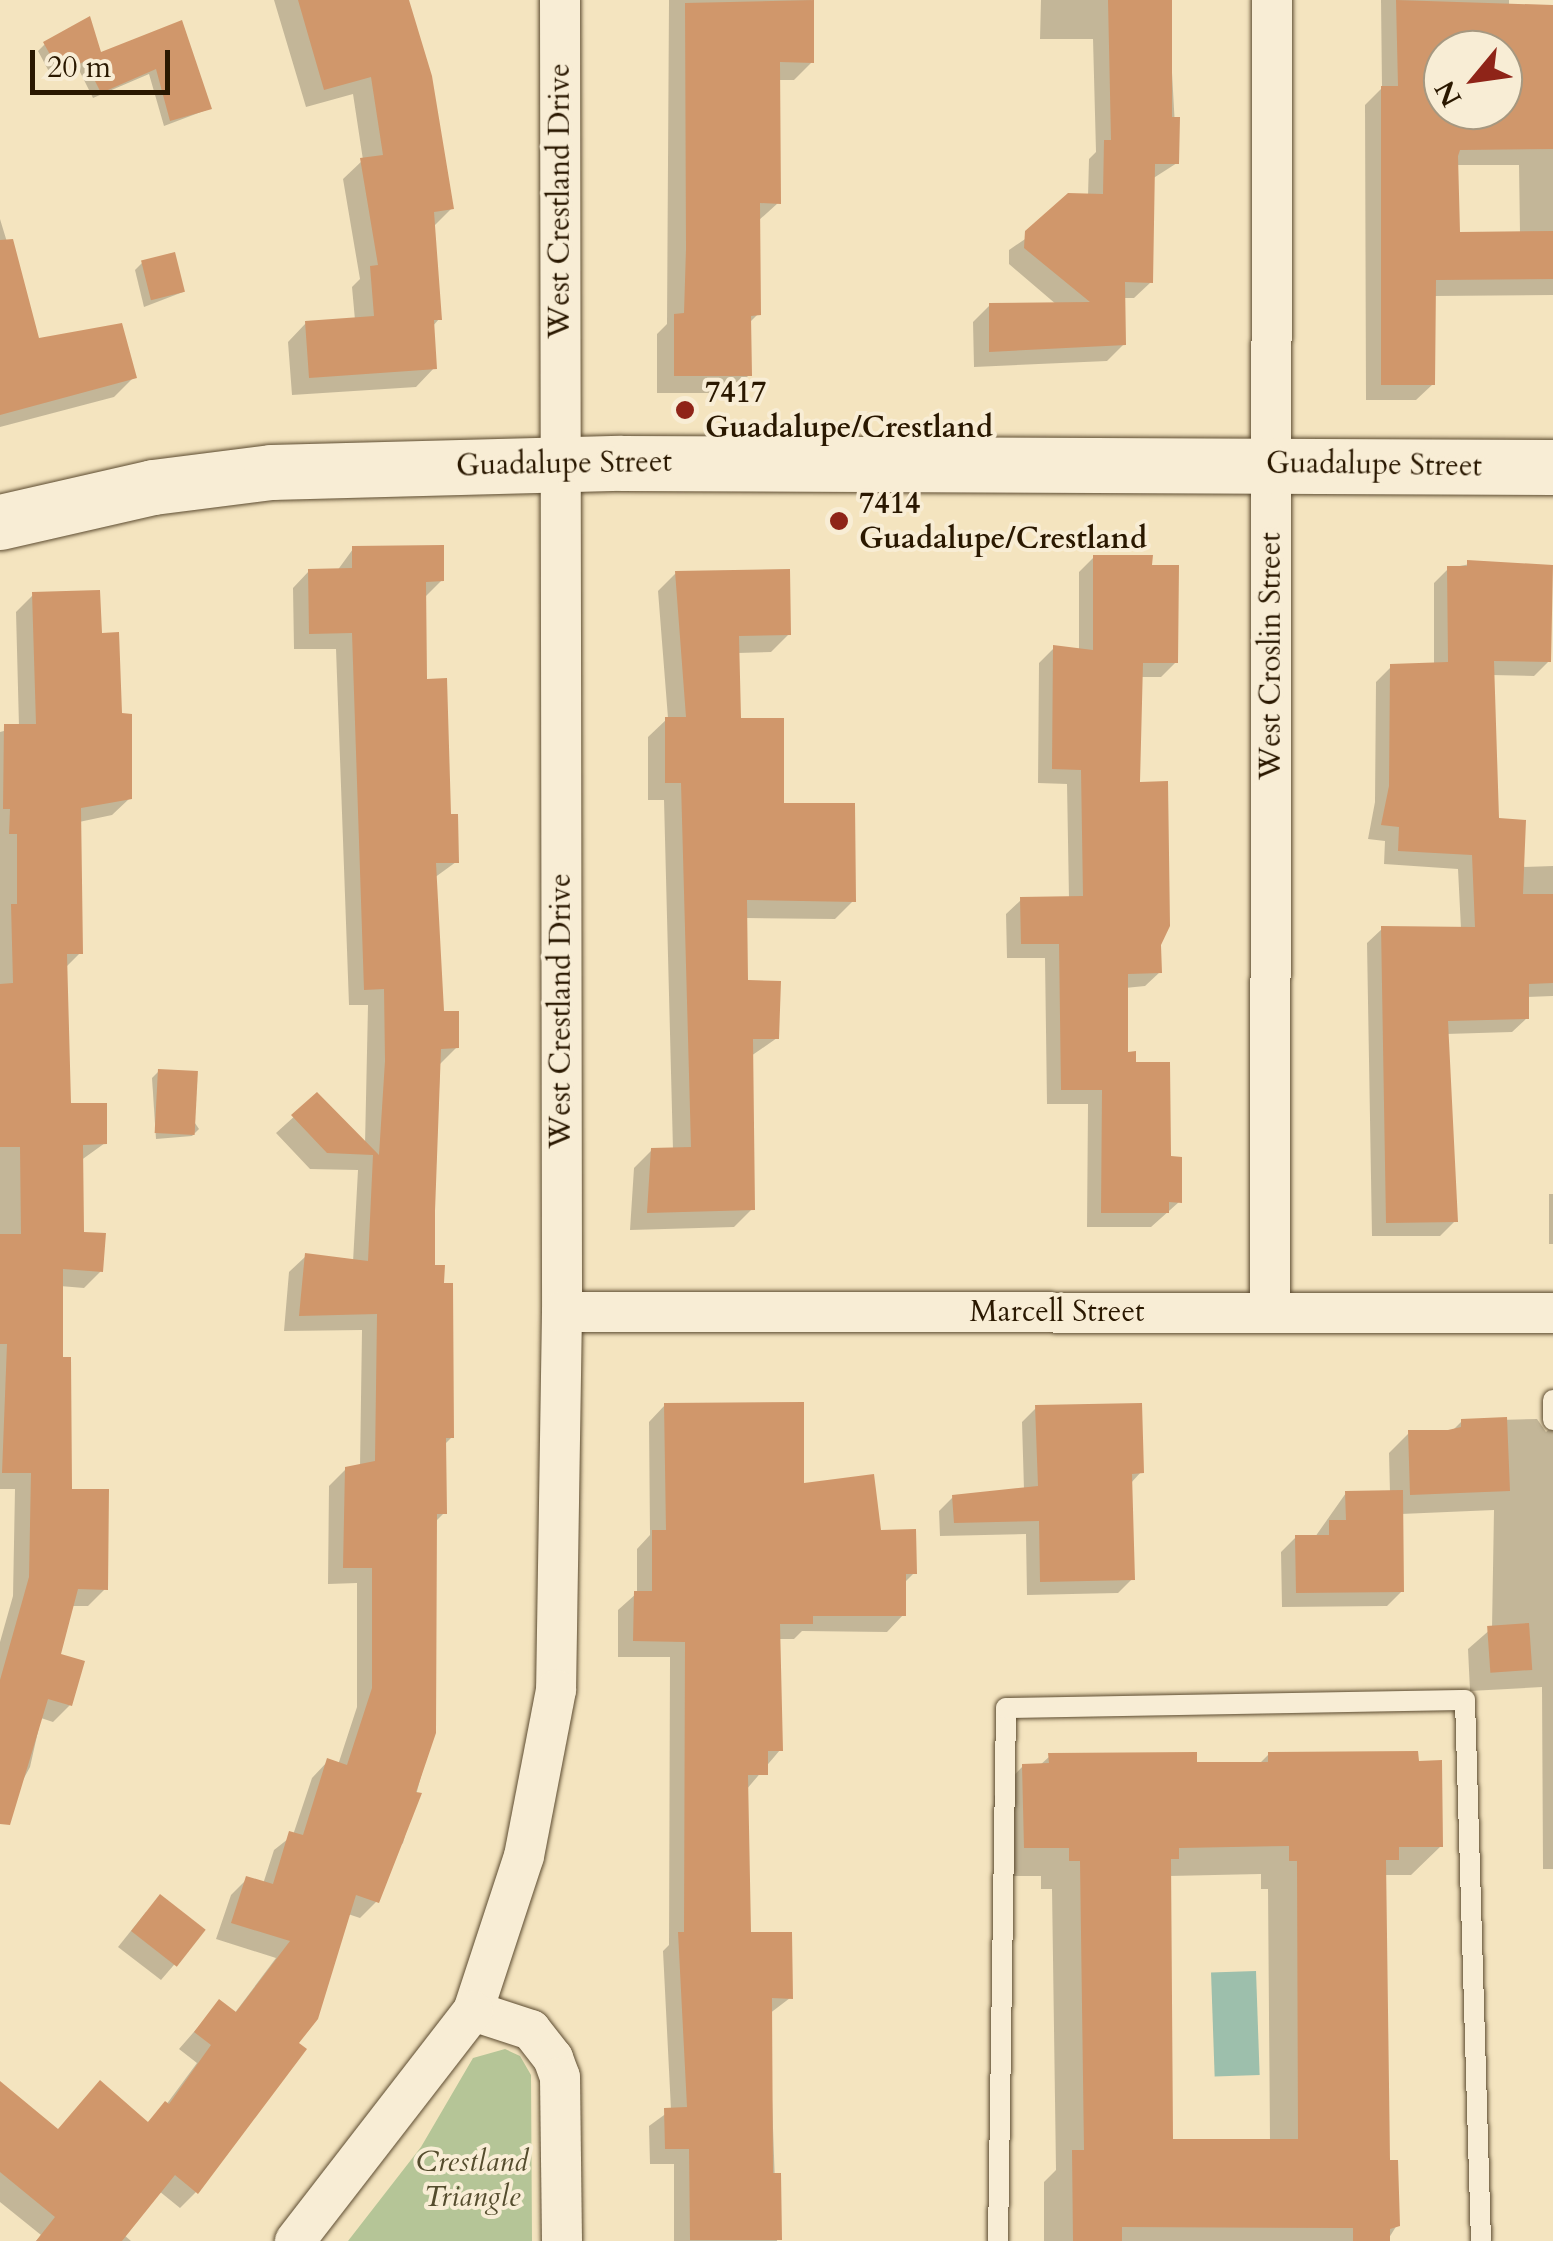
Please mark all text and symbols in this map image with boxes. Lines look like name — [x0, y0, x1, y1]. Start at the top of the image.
scale bar — [35, 30, 175, 92]
north arrow — [1423, 30, 1523, 130]
text: 20 m — [47, 47, 111, 88]
street label: West Crestland Drive — [542, 63, 578, 339]
text: N — [1426, 74, 1471, 113]
place label: 7417 Guadalupe/Crestland — [705, 375, 993, 446]
marker: 7417 Guadalupe/Crestland — [674, 399, 696, 421]
street label: Guadalupe Street — [456, 444, 672, 484]
street label: Guadalupe Street — [1266, 445, 1482, 485]
place label: 7414 Guadalupe/Crestland — [859, 486, 1147, 556]
marker: 7414 Guadalupe/Crestland — [828, 510, 850, 532]
street label: West Croslin Street — [1253, 532, 1289, 780]
street label: West Crestland Drive — [543, 873, 579, 1149]
street label: Marcell Street — [970, 1294, 1144, 1330]
park label: Crestland Triangle — [416, 2144, 528, 2214]

